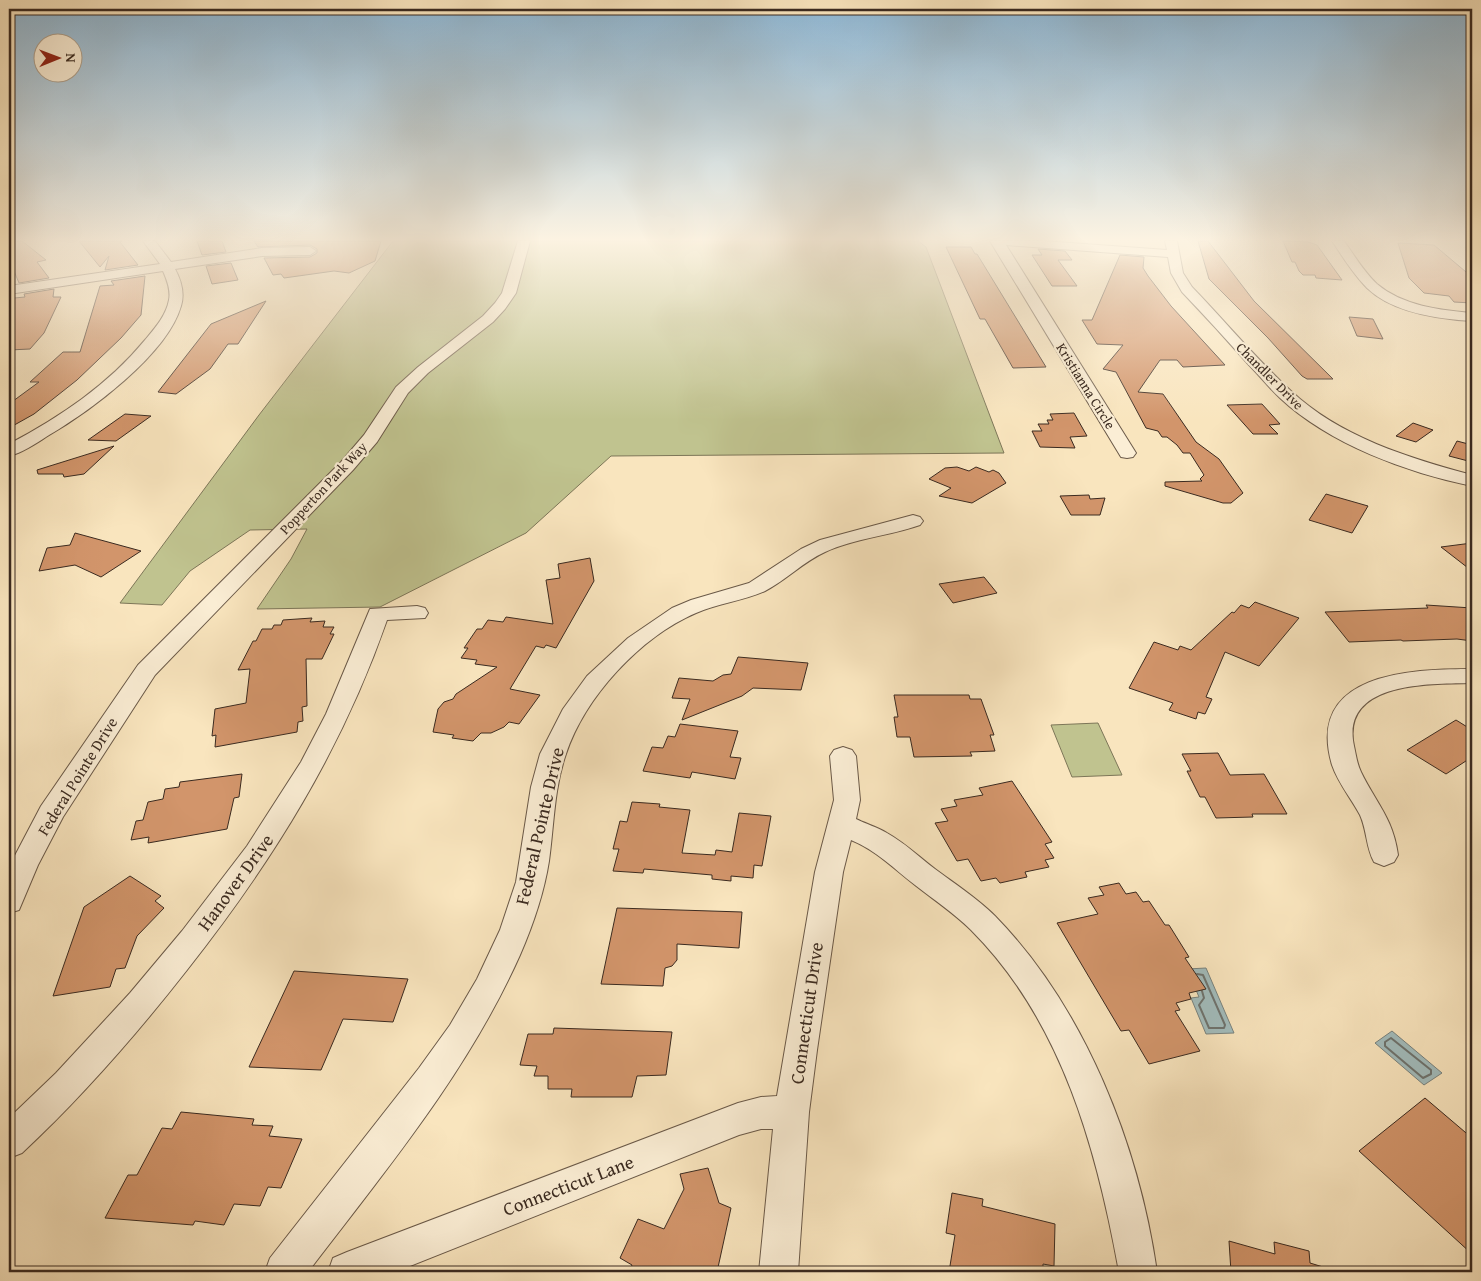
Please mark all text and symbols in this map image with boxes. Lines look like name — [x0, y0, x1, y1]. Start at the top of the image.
north arrow — [32, 32, 82, 82]
text: N — [61, 53, 81, 63]
street label: Chandler Drive — [1232, 338, 1309, 415]
street label: Kristianna Circle — [1052, 339, 1121, 433]
street label: Popperton Park Way — [275, 437, 371, 539]
street label: Federal Pointe Drive — [31, 712, 123, 840]
street label: Federal Pointe Drive — [507, 744, 571, 908]
street label: Hanover Drive — [190, 828, 280, 936]
street label: Connecticut Drive — [782, 940, 830, 1086]
street label: Connecticut Lane — [498, 1147, 638, 1223]

